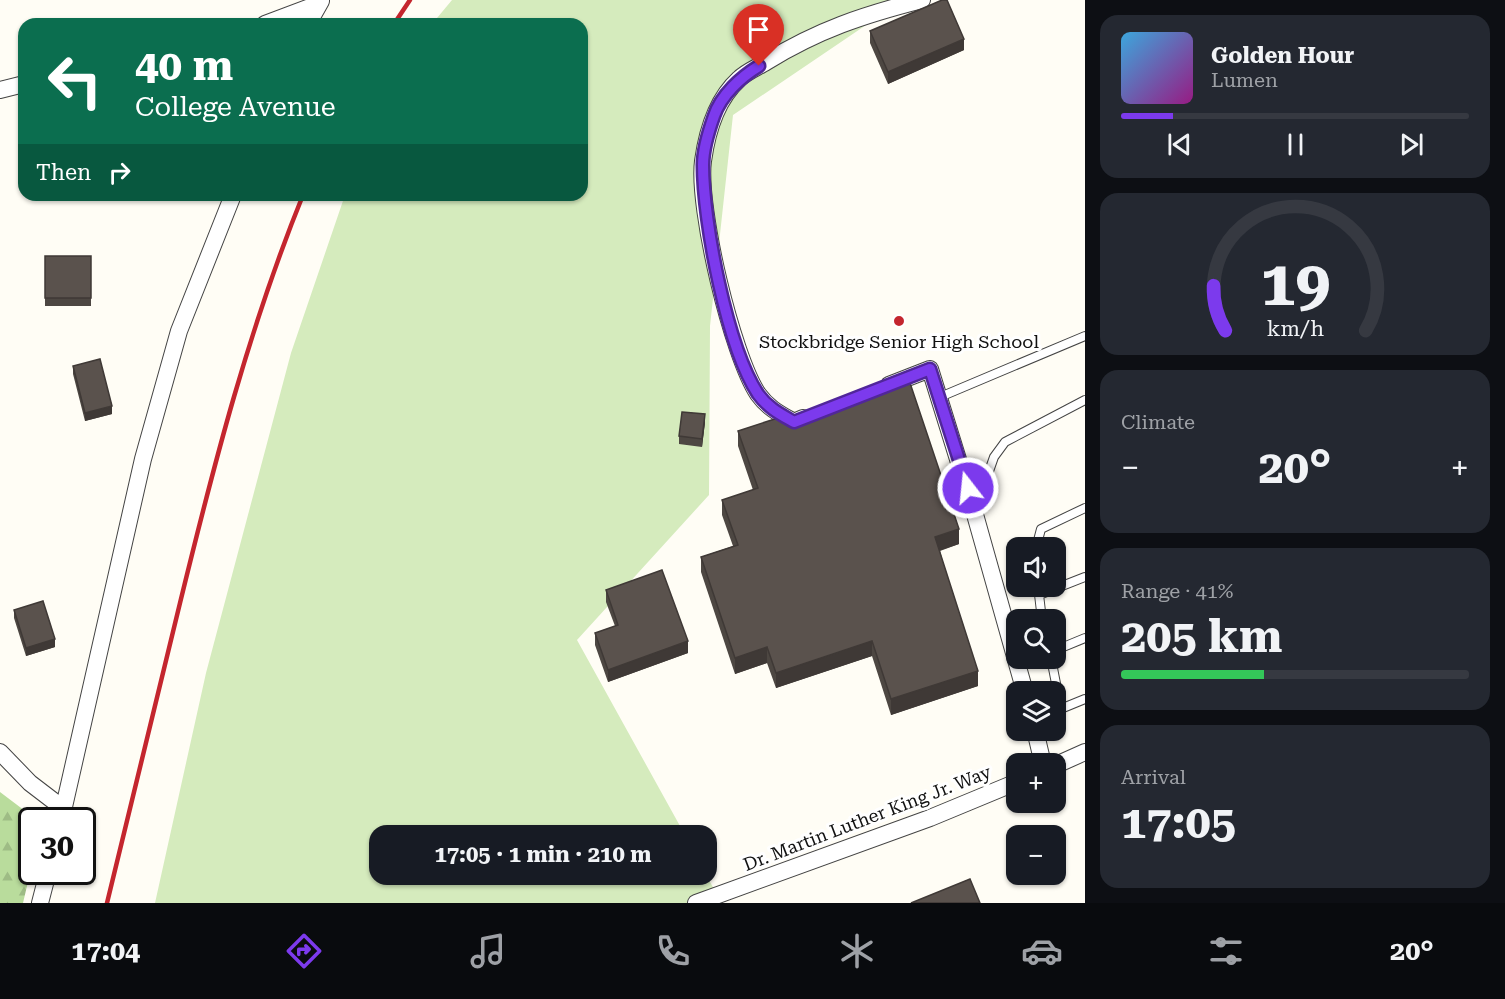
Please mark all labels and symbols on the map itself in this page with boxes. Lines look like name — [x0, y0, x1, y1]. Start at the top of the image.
pin — [733, 4, 784, 66]
marker: Stockbridge Senior High School — [892, 314, 906, 328]
place label: Stockbridge Senior High School — [759, 331, 1039, 352]
position arrow — [936, 456, 1000, 520]
street label: Dr. Martin Luther King Jr. Way — [740, 761, 994, 875]
speed limit sign: 30 — [18, 807, 96, 885]

